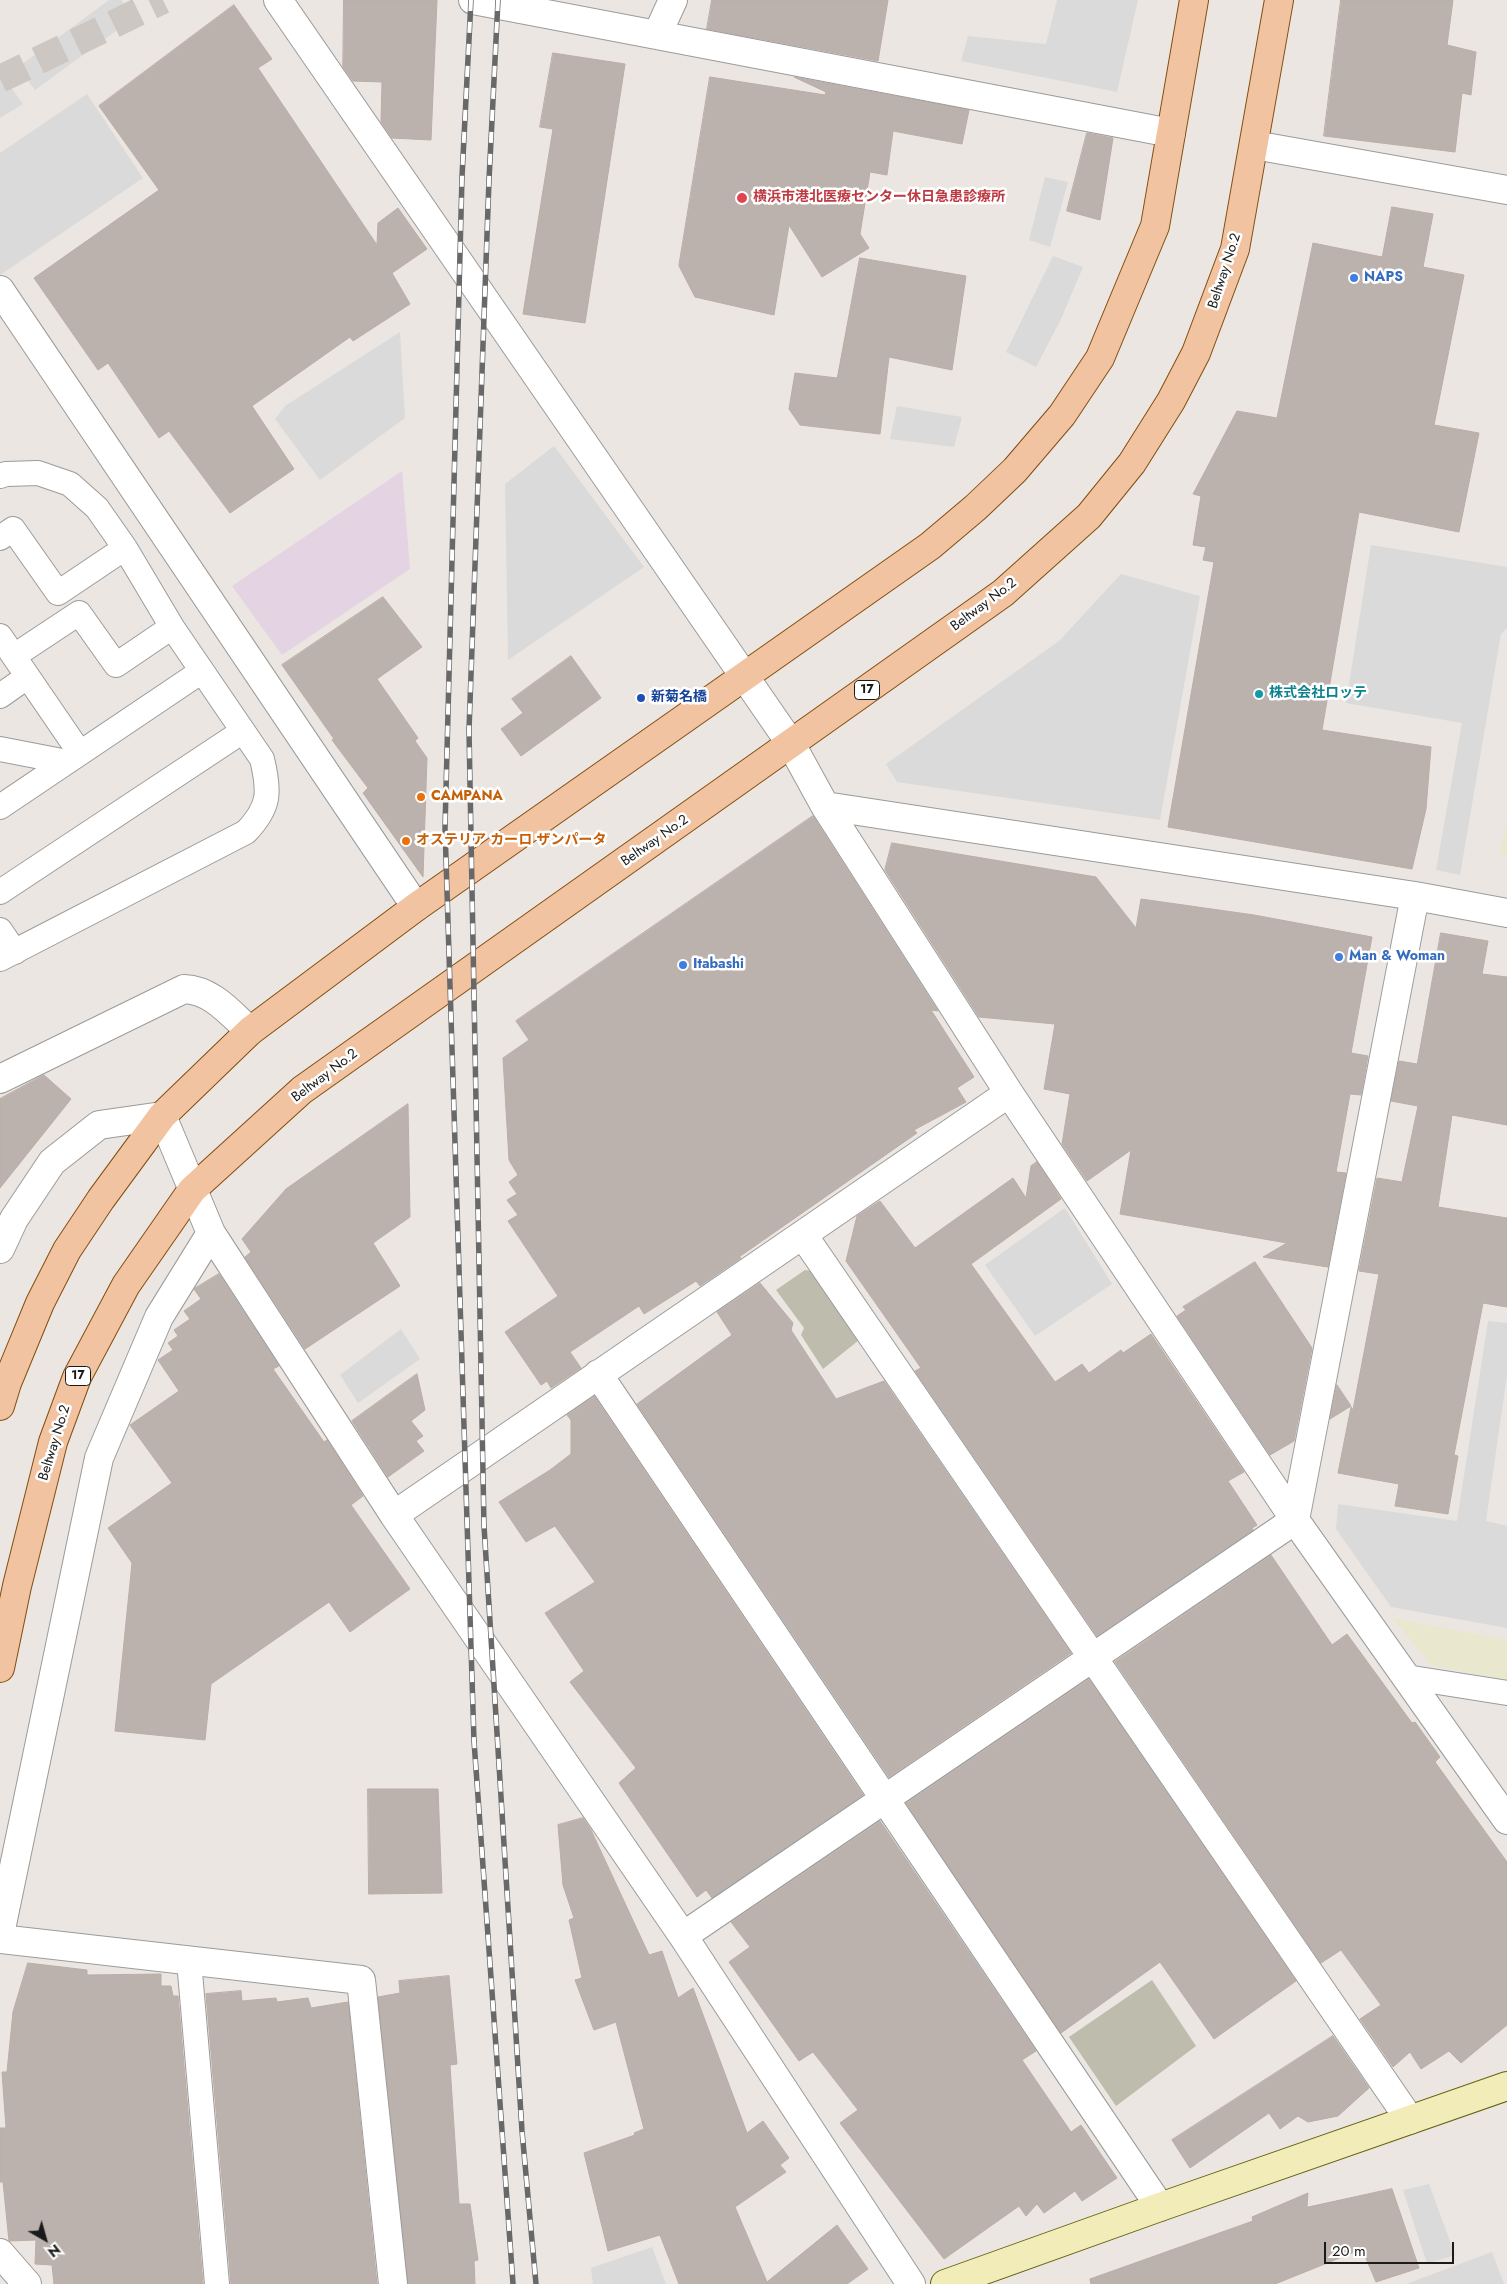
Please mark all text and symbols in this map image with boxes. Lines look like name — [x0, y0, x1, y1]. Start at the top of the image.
place label: 横浜市港北医療センター休日急患診療所 — [753, 190, 1005, 206]
marker: 横浜市港北医療センター休日急患診療所 — [735, 191, 749, 205]
street label: Beltway No.2 — [1205, 231, 1245, 311]
place label: NAPS — [1364, 270, 1403, 286]
marker: NAPS — [1348, 272, 1360, 284]
street label: Beltway No.2 — [948, 575, 1020, 635]
road number: 17 — [854, 680, 880, 700]
place label: 株式会社ロッテ — [1269, 686, 1367, 702]
marker: 株式会社ロッテ — [1253, 688, 1265, 700]
place label: 新菊名橋 — [651, 690, 707, 706]
marker: 新菊名橋 — [635, 692, 647, 704]
place label: CAMPANA — [431, 789, 503, 805]
marker: CAMPANA — [415, 791, 427, 803]
street label: Beltway No.2 — [618, 812, 692, 870]
place label: オステリア カーロ ザンパータ — [416, 833, 606, 849]
marker: オステリア カーロ ザンパータ — [400, 835, 412, 847]
place label: Man & Woman — [1349, 949, 1445, 965]
marker: Man & Woman — [1333, 951, 1345, 963]
place label: Itabashi — [693, 957, 744, 973]
marker: Itabashi — [677, 959, 689, 971]
street label: Beltway No.2 — [289, 1046, 361, 1106]
road number: 17 — [66, 1366, 90, 1385]
street label: Beltway No.2 — [36, 1403, 74, 1483]
north arrow — [20, 2214, 70, 2264]
scale bar — [1327, 2232, 1457, 2264]
text: N — [44, 2240, 65, 2262]
text: 20 m — [1332, 2240, 1366, 2262]

